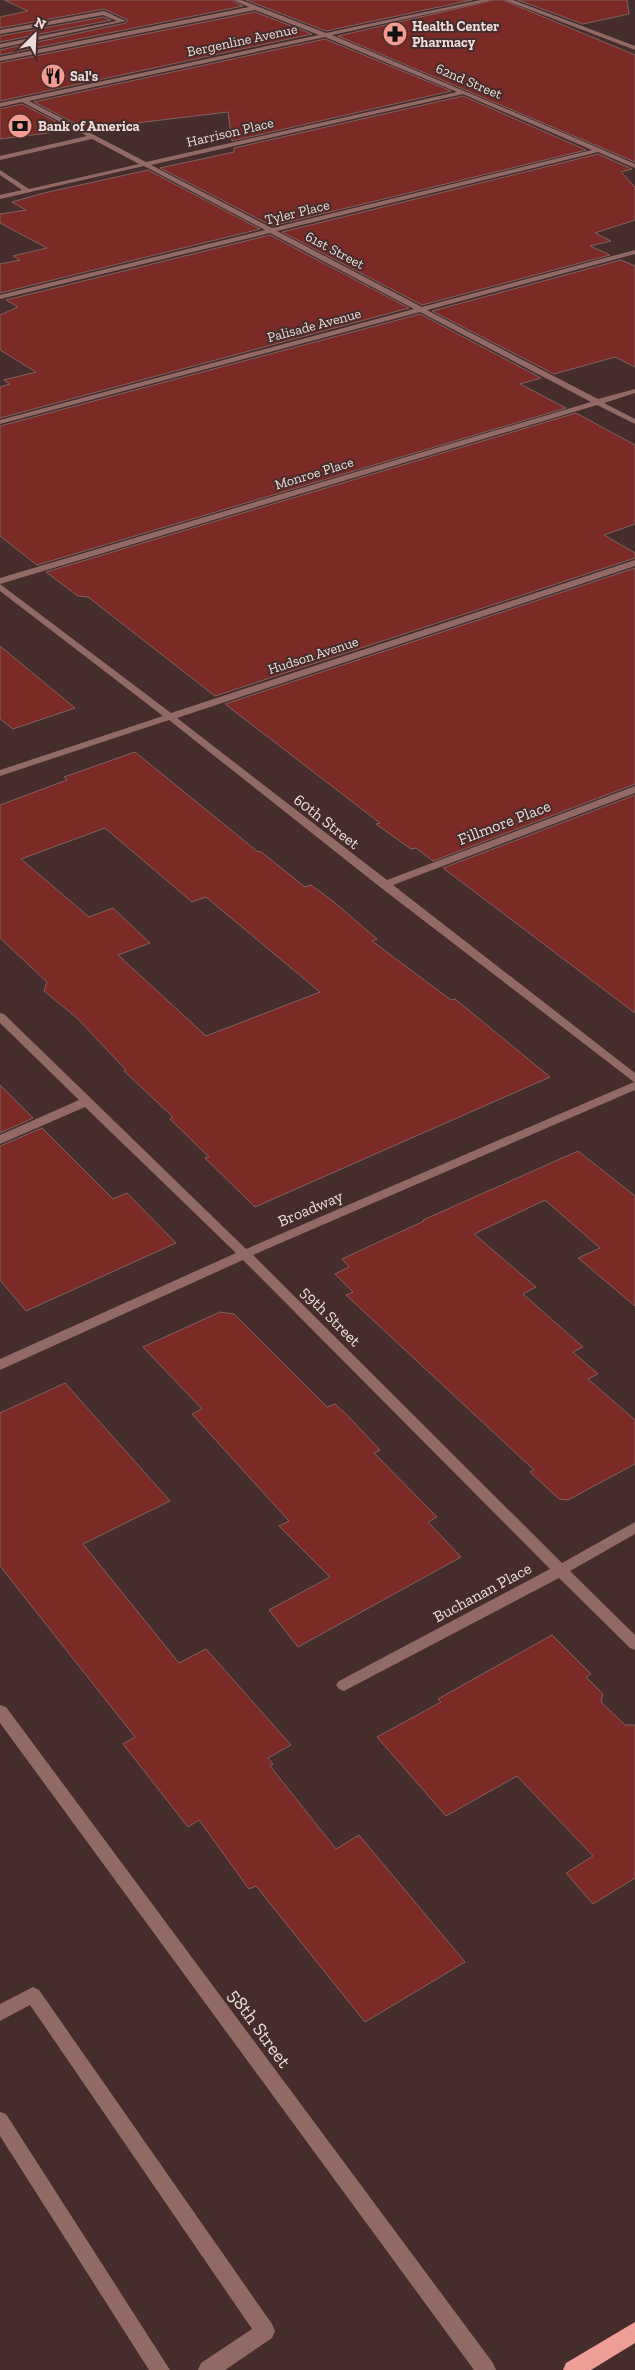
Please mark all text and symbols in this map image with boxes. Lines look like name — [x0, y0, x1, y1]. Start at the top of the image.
north arrow — [10, 10, 60, 60]
text: N — [32, 14, 49, 34]
place label: Health Center Pharmacy — [412, 18, 499, 51]
street label: Bergenline Avenue — [185, 20, 299, 61]
pharmacy icon: Health Center Pharmacy — [382, 21, 408, 47]
street label: 62nd Street — [433, 60, 505, 103]
restaurant icon: Sal's — [40, 63, 66, 89]
place label: Sal's — [70, 68, 99, 85]
bank icon: Bank of America — [7, 113, 33, 139]
street label: Harrison Place — [185, 114, 276, 151]
place label: Bank of America — [38, 118, 140, 135]
street label: Tyler Place — [263, 196, 332, 229]
street label: 61st Street — [302, 228, 368, 273]
street label: Palisade Avenue — [265, 305, 363, 346]
street label: Monroe Place — [273, 453, 356, 494]
street label: Hudson Avenue — [266, 633, 361, 678]
street label: 60th Street — [290, 790, 363, 853]
street label: Fillmore Place — [455, 796, 553, 849]
street label: Broadway — [275, 1186, 346, 1231]
street label: 59th Street — [297, 1282, 365, 1350]
street label: Buchanan Place — [430, 1559, 535, 1626]
street label: 58th Street — [223, 1984, 296, 2072]

